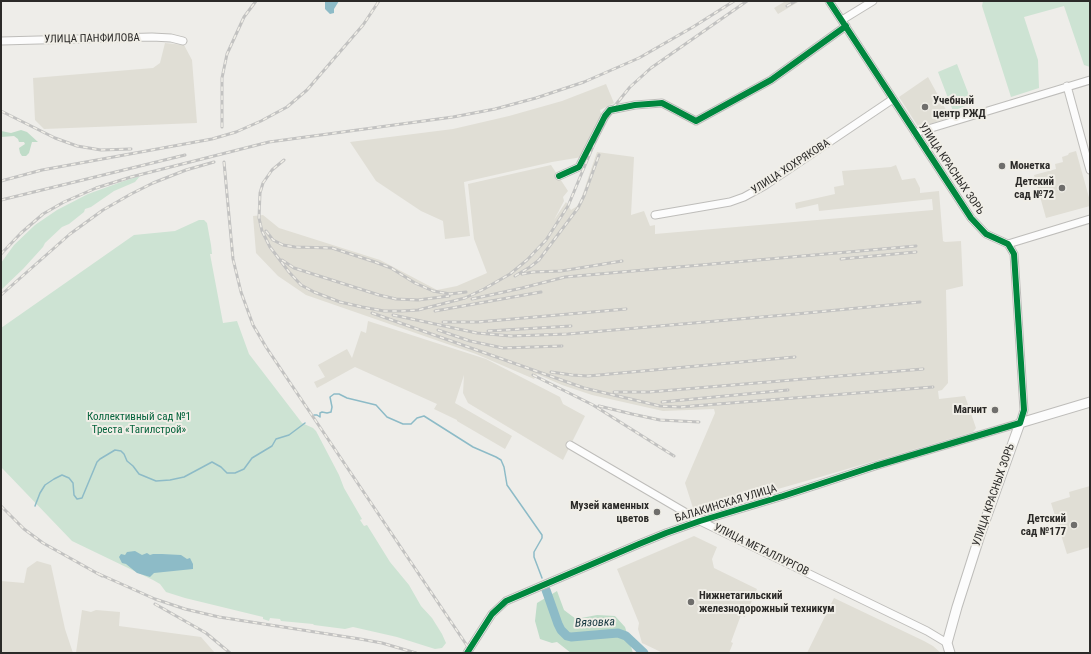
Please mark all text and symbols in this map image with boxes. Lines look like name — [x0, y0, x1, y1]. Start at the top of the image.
street label: УЛИЦА ПАНФИЛОВА — [44, 32, 140, 46]
place label: Учебный центр РЖД — [933, 94, 986, 120]
marker: Учебный центр РЖД — [920, 102, 930, 112]
street label: УЛИЦА КРАСНЫХ ЗОРЬ — [915, 121, 987, 217]
street label: УЛИЦА ХОХРЯКОВА — [749, 137, 833, 197]
place label: Монетка — [1010, 159, 1050, 173]
marker: Монетка — [997, 161, 1007, 171]
place label: Детский сад №72 — [1014, 175, 1054, 201]
marker: Детский сад №72 — [1057, 183, 1067, 193]
place label: Магнит — [953, 403, 987, 417]
marker: Магнит — [990, 405, 1000, 415]
park label: Коллективный сад №1 Треста «Тагилстрой» — [87, 410, 191, 436]
street label: УЛИЦА КРАСНЫХ ЗОРЬ — [970, 442, 1018, 548]
street label: БАЛАКИНСКАЯ УЛИЦА — [674, 482, 778, 526]
place label: Музей каменных цветов — [570, 499, 649, 525]
marker: Музей каменных цветов — [652, 507, 662, 517]
place label: Детский сад №177 — [1021, 512, 1066, 538]
marker: Детский сад №177 — [1069, 520, 1079, 530]
street label: УЛИЦА МЕТАЛЛУРГОВ — [711, 521, 811, 579]
place label: Нижнетагильский железнодорожный техникум — [699, 589, 835, 615]
marker: Нижнетагильский железнодорожный техникум — [686, 597, 696, 607]
water label: Вязовка — [575, 615, 615, 631]

